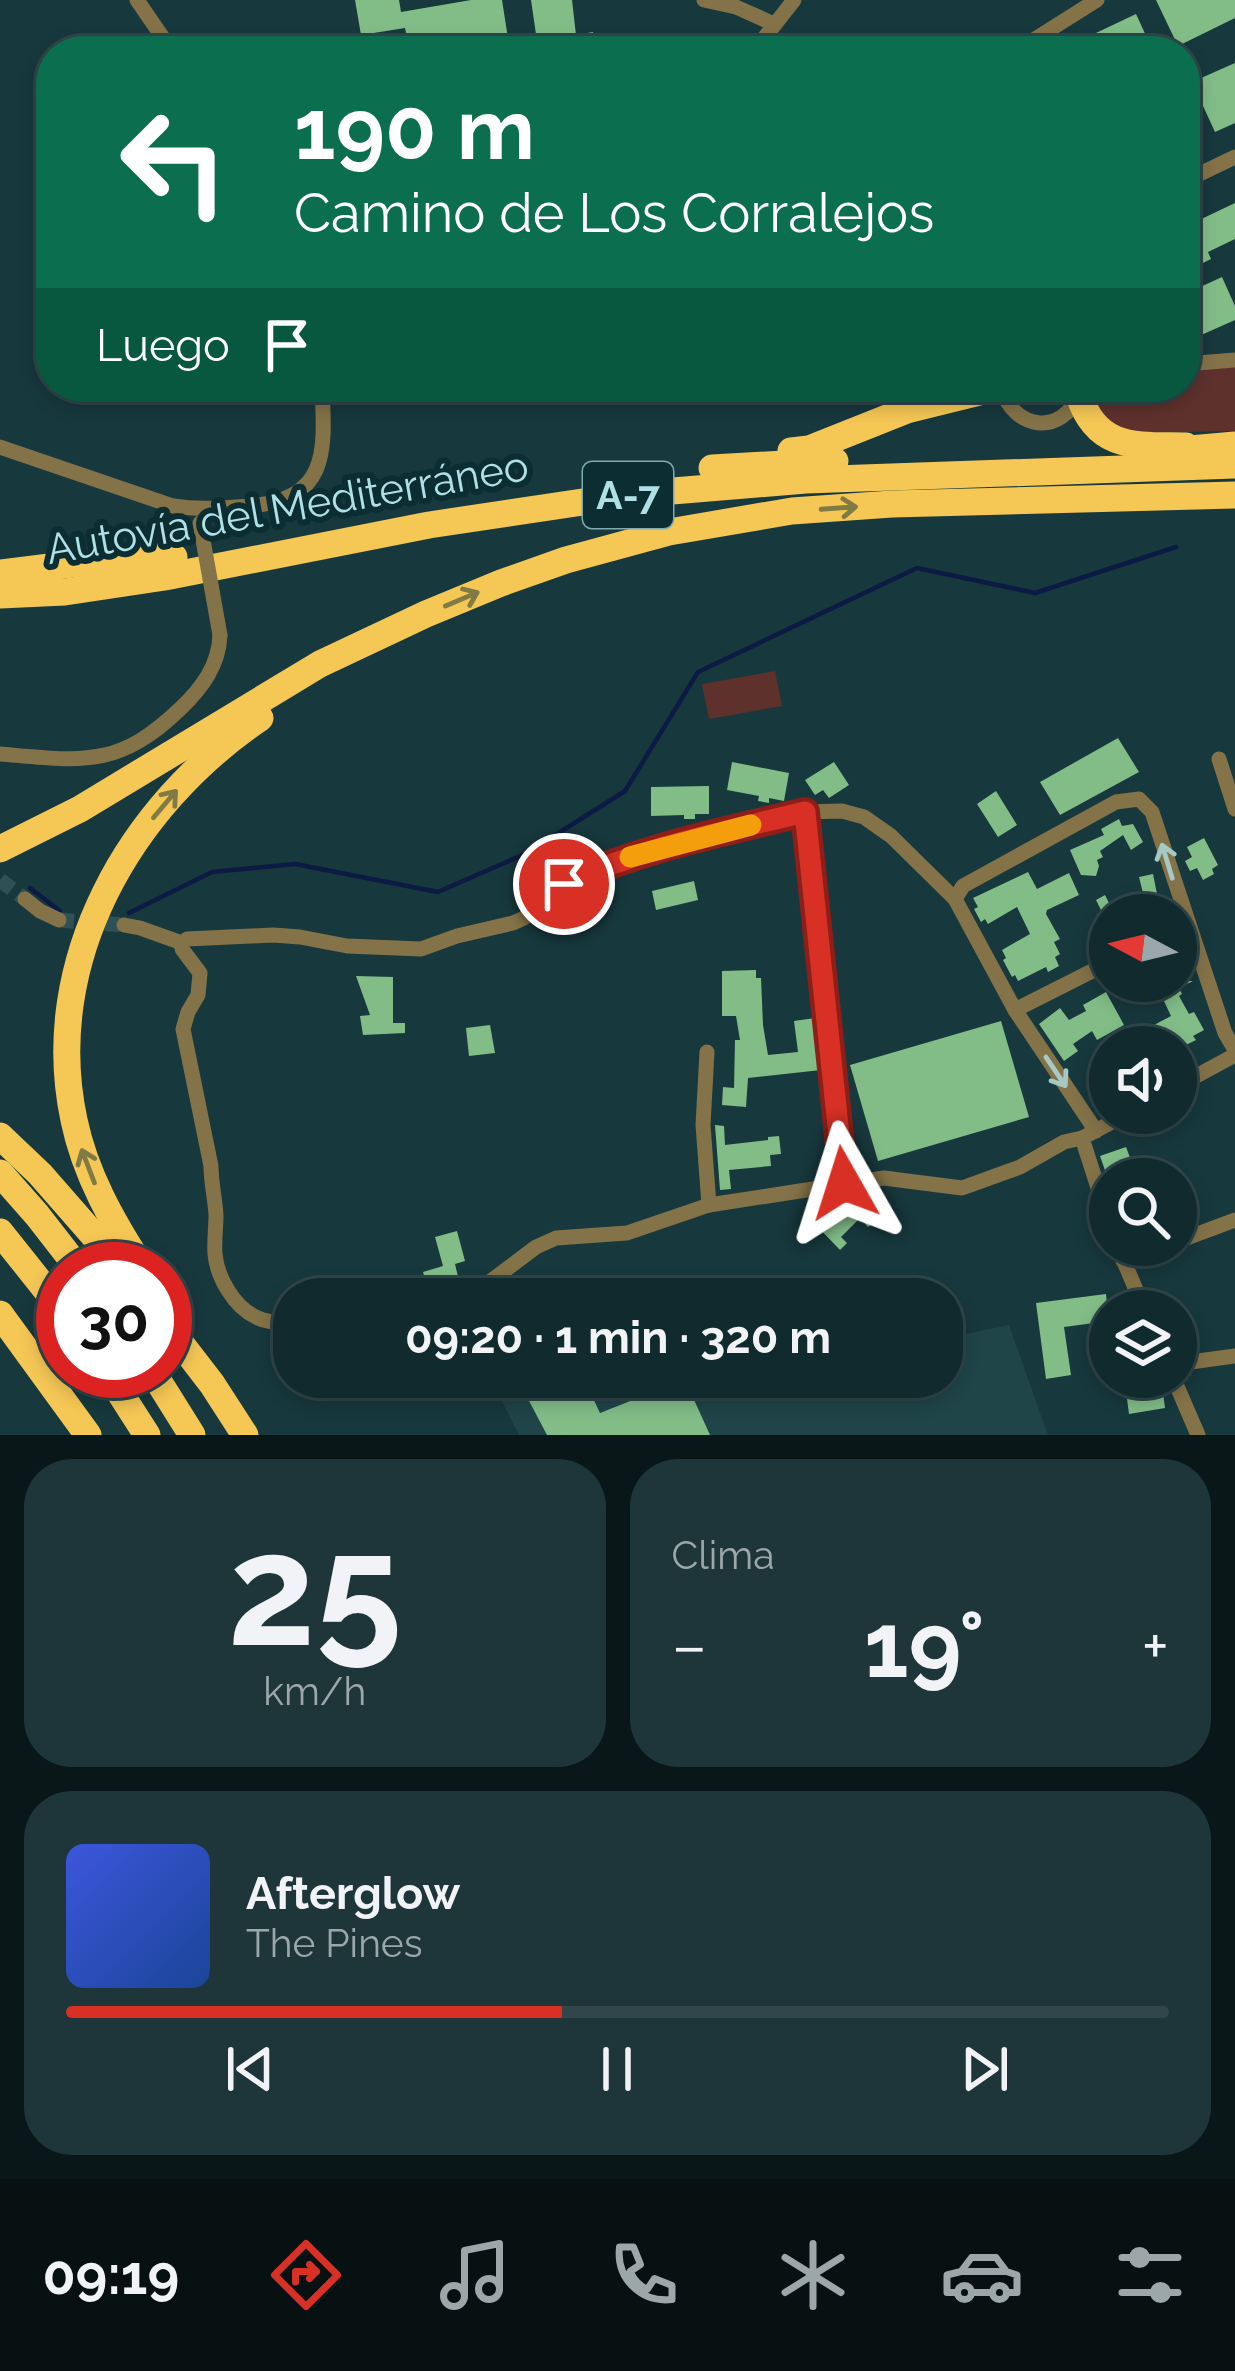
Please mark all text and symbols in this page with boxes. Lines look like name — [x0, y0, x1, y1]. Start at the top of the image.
text: 190 m — [294, 80, 535, 179]
icon: left — [96, 84, 252, 240]
text: Camino de Los Corralejos — [294, 181, 934, 245]
icon: arrive — [254, 312, 320, 378]
text: Luego — [96, 319, 230, 372]
street label: Autovía del Mediterráneo — [42, 441, 532, 574]
road number: A-7 — [583, 462, 673, 528]
one-way arrow — [819, 496, 858, 519]
one-way arrow — [442, 587, 479, 608]
one-way arrow — [151, 789, 178, 820]
pin — [513, 833, 615, 935]
one-way arrow — [1155, 843, 1177, 881]
icon: arrive — [531, 851, 597, 917]
north arrow — [1089, 894, 1197, 1002]
map controls — [1089, 894, 1197, 1398]
button: sound — [1089, 1026, 1197, 1134]
one-way arrow — [1044, 1054, 1069, 1088]
position arrow — [781, 1120, 907, 1246]
one-way arrow — [76, 1148, 98, 1185]
button: search — [1089, 1158, 1197, 1266]
speed limit sign: 30 — [36, 1242, 192, 1398]
button: layers — [1089, 1290, 1197, 1398]
text: 09:20 · 1 min · 320 m — [405, 1311, 831, 1364]
text: 25 — [228, 1498, 402, 1682]
text: Clima — [672, 1532, 774, 1578]
text: 19° — [864, 1592, 985, 1698]
text: − — [672, 1607, 707, 1684]
text: + — [1142, 1607, 1169, 1684]
text: km/h — [263, 1668, 366, 1714]
text: Afterglow — [246, 1867, 460, 1920]
text: The Pines — [246, 1920, 423, 1966]
icon: previous — [217, 2036, 283, 2102]
icon: pause — [584, 2036, 650, 2102]
icon: next — [952, 2036, 1018, 2102]
icon: directions — [264, 2233, 348, 2317]
icon: music — [433, 2233, 517, 2317]
icon: phone — [602, 2233, 686, 2317]
icon: climate — [771, 2233, 855, 2317]
icon: car — [940, 2233, 1024, 2317]
icon: filters — [1108, 2233, 1192, 2317]
text: 09:19 — [42, 2243, 179, 2307]

